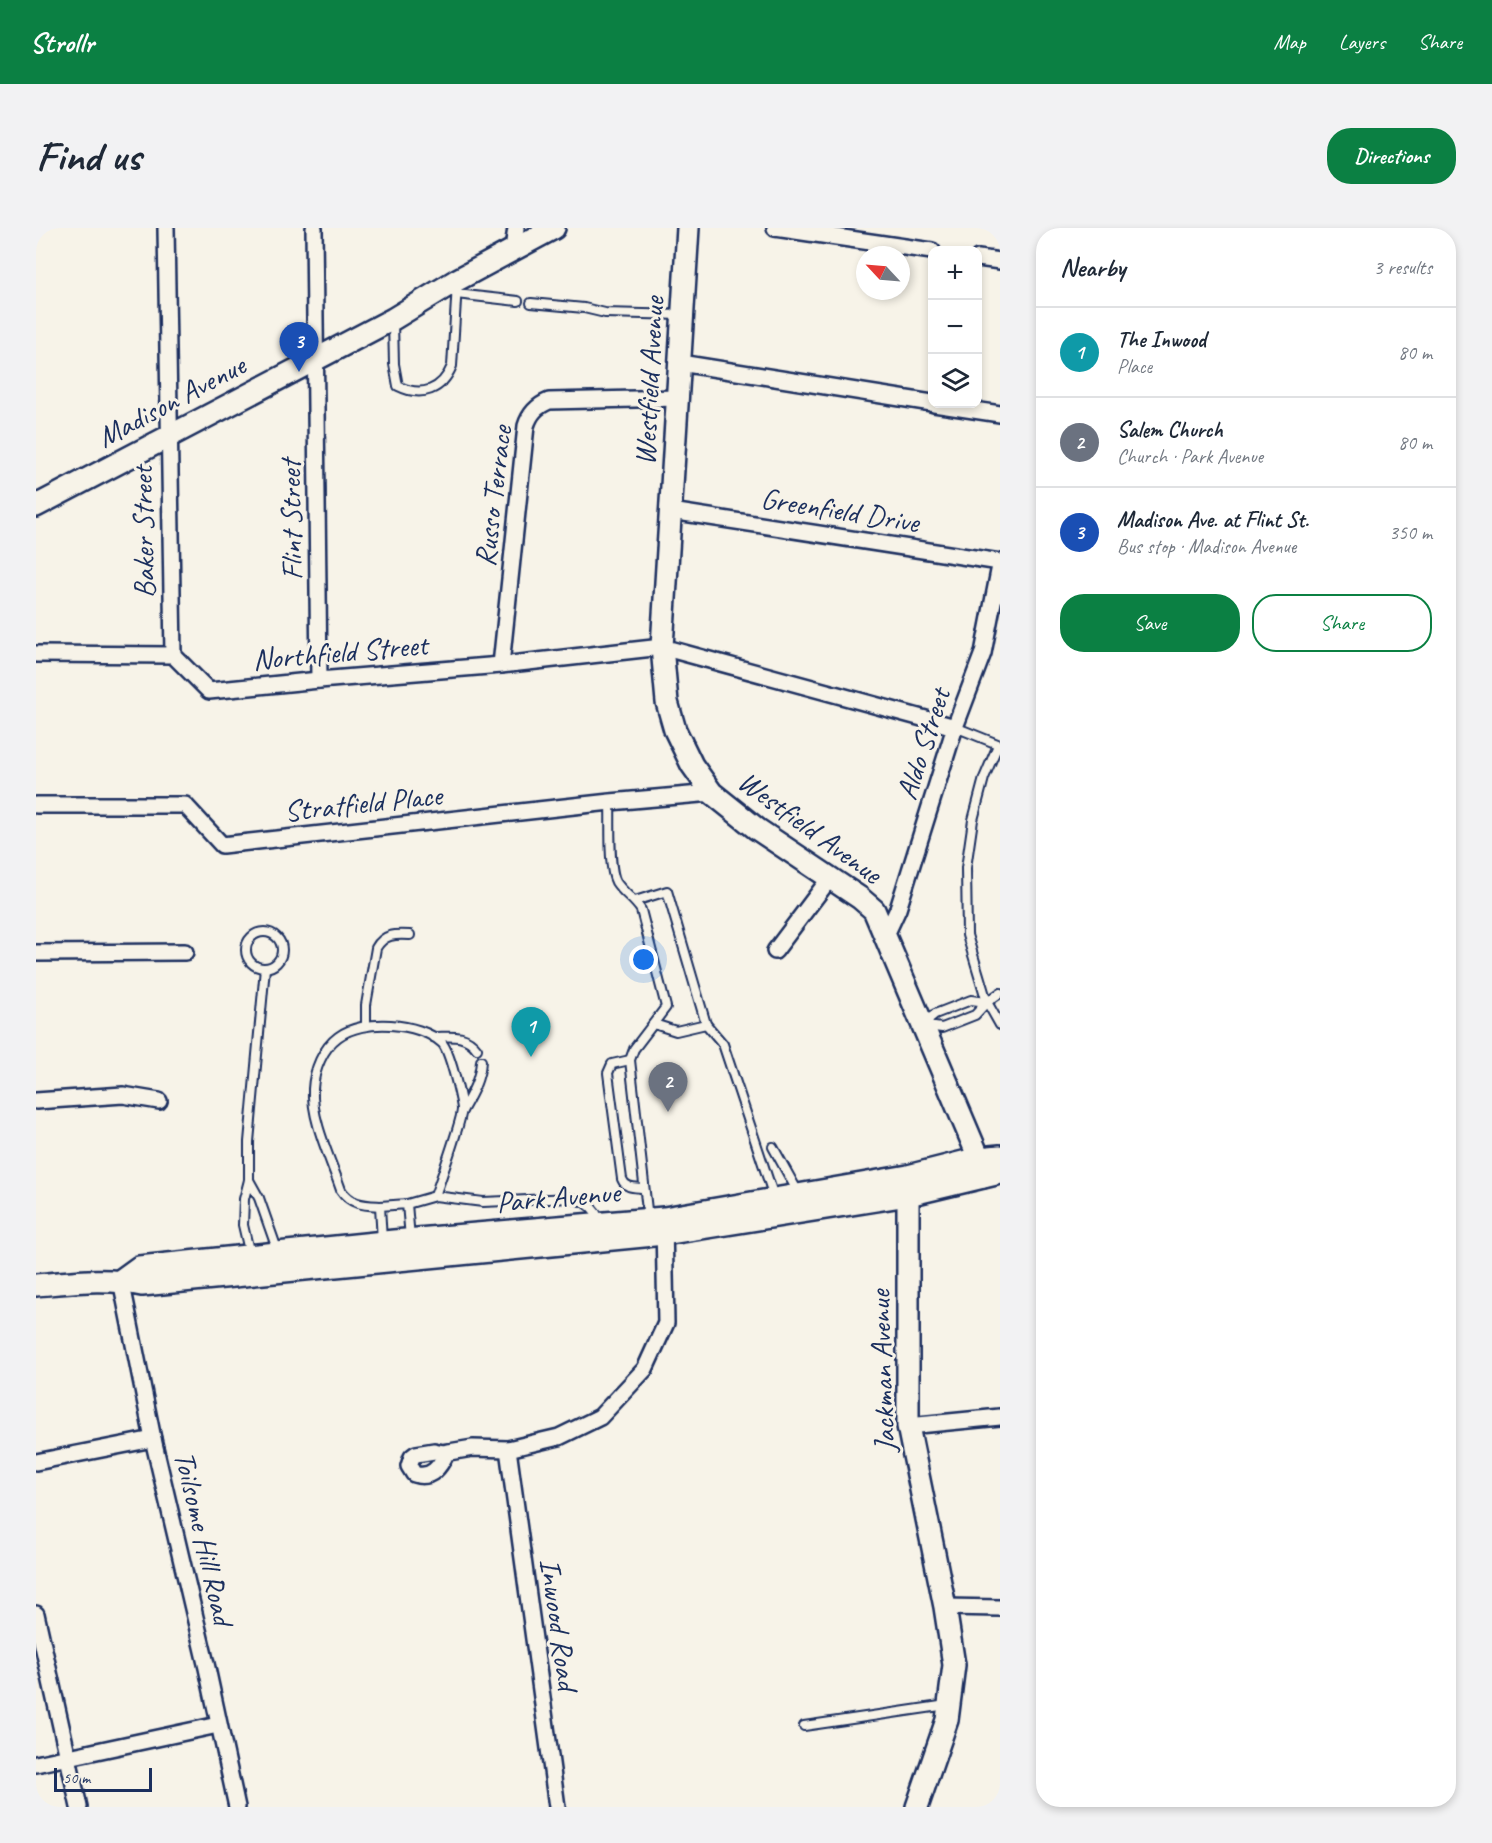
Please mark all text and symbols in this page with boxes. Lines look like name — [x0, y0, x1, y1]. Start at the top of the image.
text: Strollr — [30, 25, 94, 60]
text: Map — [1273, 29, 1306, 55]
text: Layers — [1339, 29, 1385, 55]
text: Share — [1418, 29, 1462, 55]
button: Directions — [1327, 128, 1456, 184]
text: Find us — [36, 130, 141, 183]
north arrow — [856, 246, 910, 300]
map controls — [928, 246, 982, 408]
button: + — [928, 246, 982, 300]
text: Nearby — [1060, 251, 1125, 284]
text: 3 results — [1373, 255, 1432, 280]
street label: Westfield Avenue — [626, 294, 673, 466]
button: − — [928, 300, 982, 354]
pin: 3 — [280, 322, 318, 372]
text: The Inwood — [1117, 326, 1206, 354]
text: 1 — [1075, 340, 1084, 365]
text: 80 m — [1398, 340, 1432, 365]
street label: Madison Avenue — [90, 345, 254, 456]
button: layers — [928, 354, 982, 408]
text: Place — [1117, 354, 1152, 379]
text: Salem Church — [1117, 416, 1223, 444]
street label: Russo Terrace — [466, 421, 521, 569]
text: 2 — [1075, 430, 1084, 455]
text: 80 m — [1398, 430, 1432, 455]
text: Church · Park Avenue — [1117, 444, 1263, 469]
street label: Flint Street — [271, 455, 311, 580]
street label: Baker Street — [123, 463, 163, 598]
street label: Greenfield Drive — [758, 479, 924, 542]
text: Madison Ave. at Flint St. — [1117, 506, 1309, 534]
text: 3 — [1075, 520, 1084, 545]
text: 350 m — [1389, 520, 1432, 545]
text: Bus stop · Madison Avenue — [1117, 534, 1296, 559]
button: Save — [1060, 594, 1240, 652]
button: Share — [1252, 594, 1432, 652]
street label: Northfield Street — [251, 625, 432, 679]
street label: Aldo Street — [887, 681, 960, 804]
street label: Westfield Avenue — [731, 762, 891, 893]
street label: Stratfield Place — [282, 776, 446, 830]
your location — [629, 945, 658, 974]
pin: 1 — [512, 1008, 550, 1057]
pin: 2 — [648, 1062, 688, 1112]
street label: Park Avenue — [495, 1172, 624, 1221]
street label: Jackman Avenue — [860, 1287, 904, 1455]
street label: Toilsome Hill Road — [166, 1447, 243, 1633]
street label: Inwood Road — [531, 1556, 588, 1696]
scale bar — [54, 1765, 152, 1792]
text: 50 m — [63, 1768, 90, 1788]

